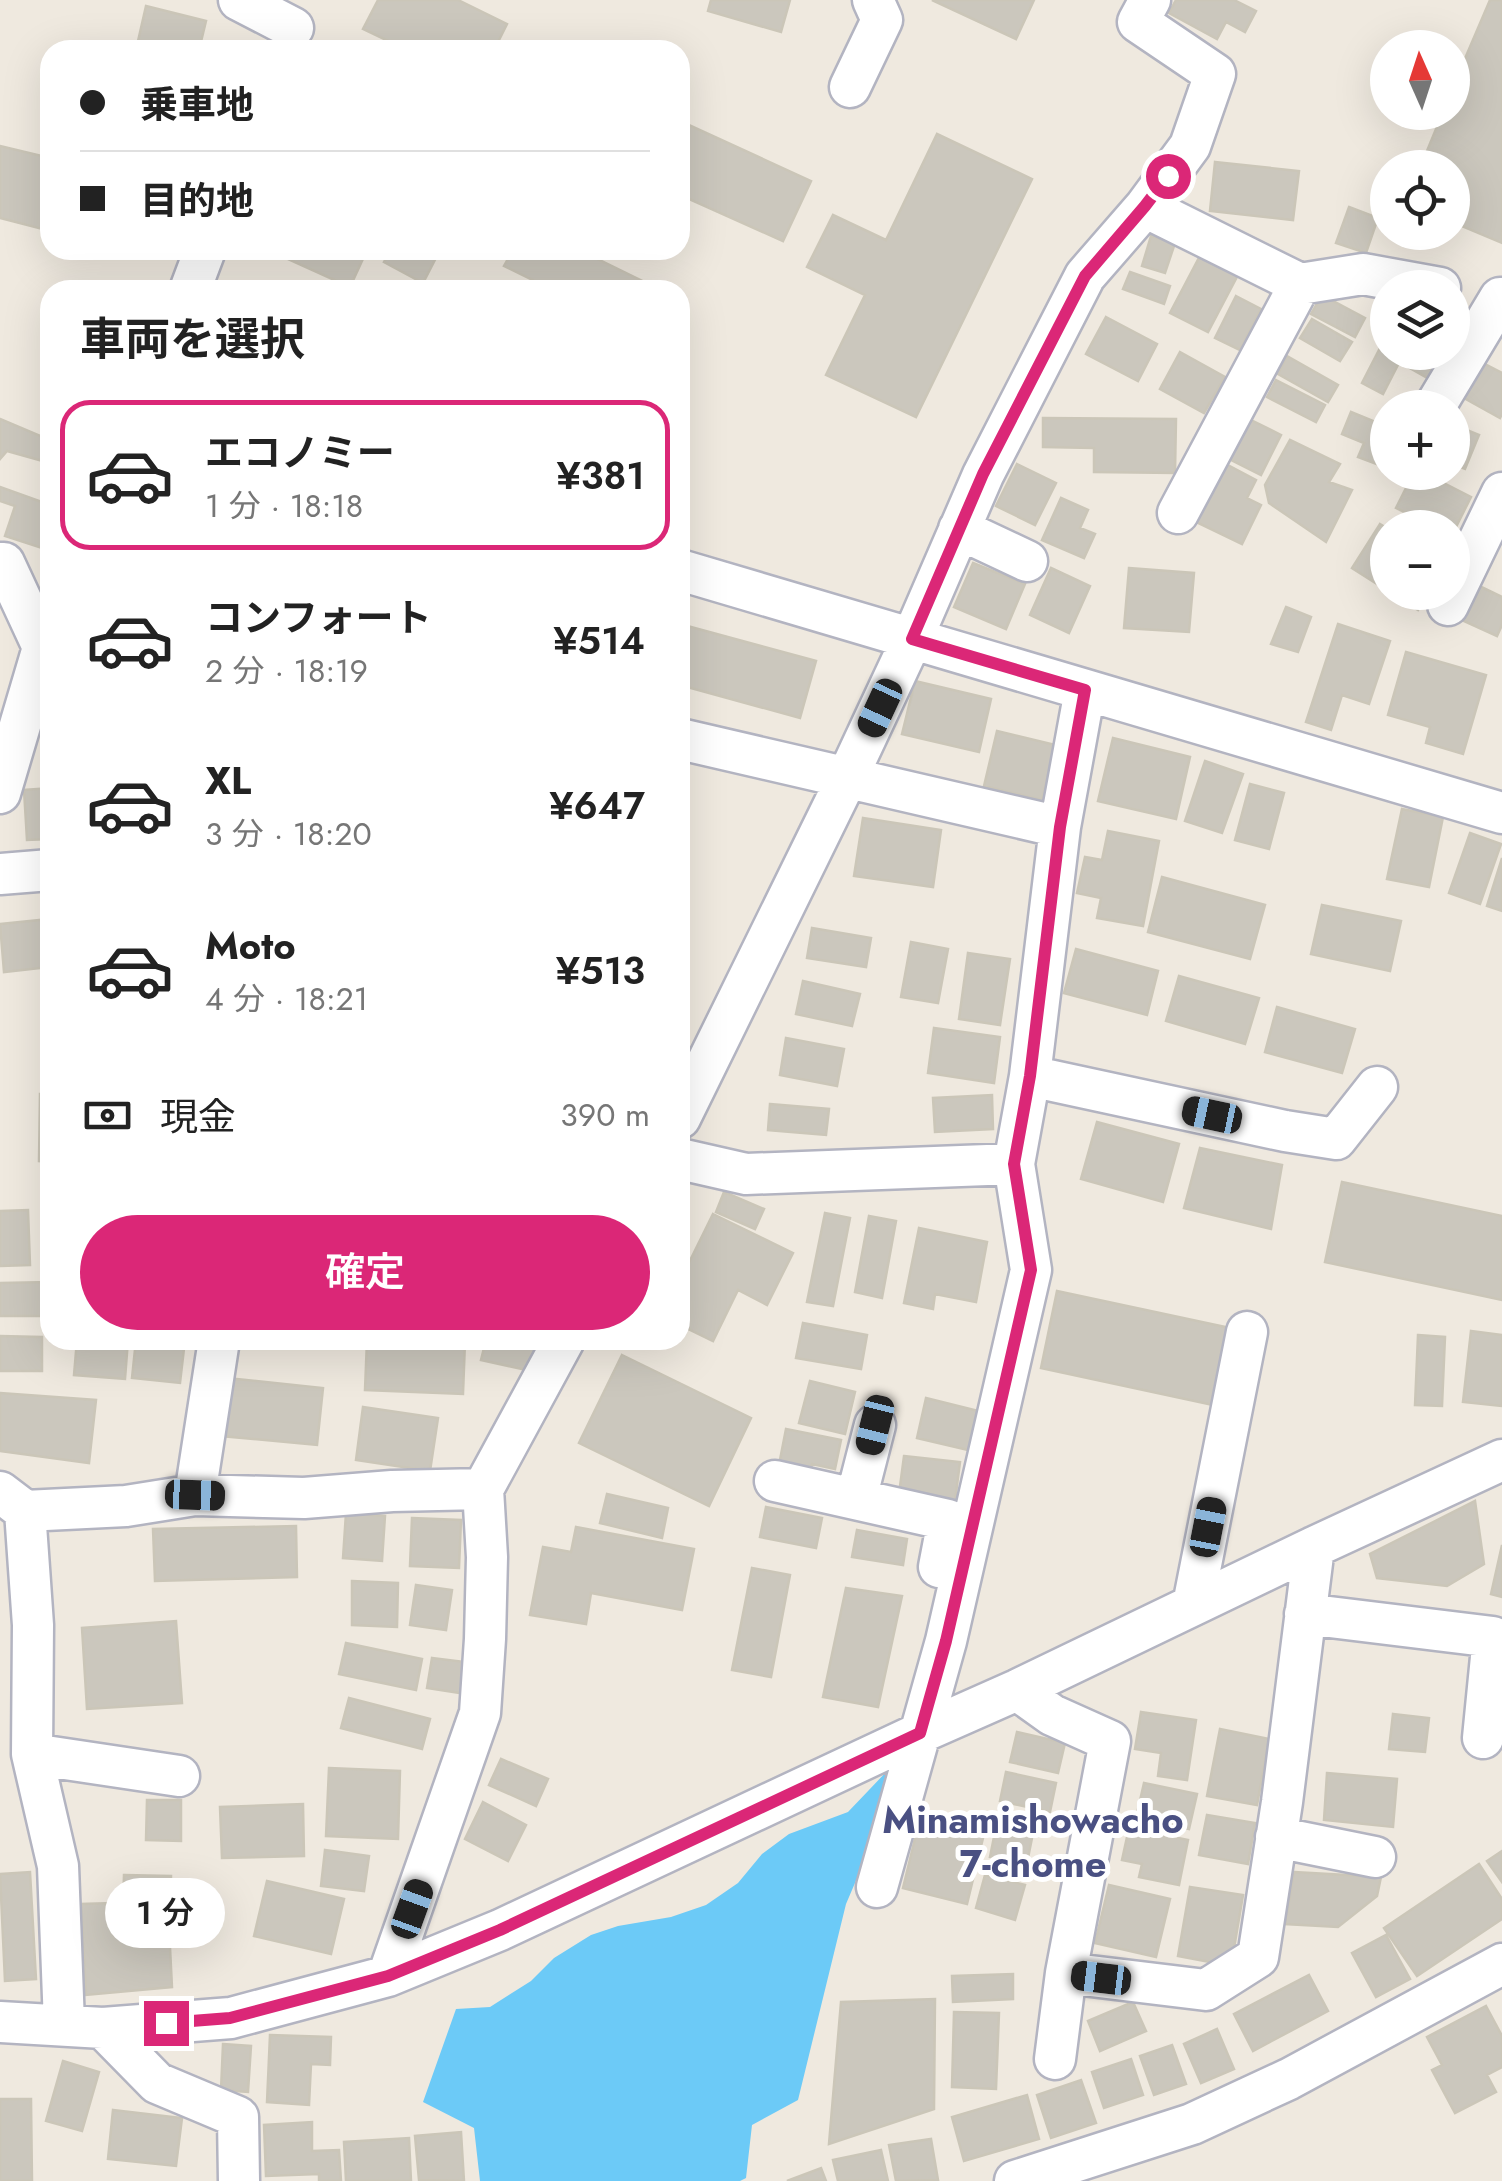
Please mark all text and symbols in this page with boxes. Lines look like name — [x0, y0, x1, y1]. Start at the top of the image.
north arrow — [1370, 30, 1470, 130]
map controls — [1370, 30, 1470, 610]
text: 乗車地 — [140, 77, 254, 132]
button: locate — [1370, 150, 1470, 250]
route start — [1146, 154, 1191, 199]
text: 目的地 — [140, 173, 254, 228]
button: layers — [1370, 270, 1470, 370]
text: 車両を選択 — [80, 307, 305, 372]
button: + — [1370, 390, 1470, 490]
text: エコノミー — [205, 425, 395, 480]
icon: car — [85, 430, 175, 520]
text: ¥381 — [556, 448, 645, 503]
text: 1 分 · 18:18 — [205, 483, 363, 529]
button: − — [1370, 510, 1470, 610]
text: コンフォート — [205, 590, 432, 645]
icon: car — [85, 595, 175, 685]
text: ¥514 — [553, 613, 645, 668]
text: 2 分 · 18:19 — [205, 648, 368, 694]
car — [854, 674, 906, 742]
text: XL — [205, 753, 251, 808]
icon: car — [85, 760, 175, 850]
text: ¥647 — [549, 778, 645, 833]
text: 3 分 · 18:20 — [205, 811, 372, 857]
text: Moto — [205, 918, 296, 973]
icon: car — [85, 925, 175, 1015]
text: ¥513 — [556, 943, 645, 998]
text: 4 分 · 18:21 — [205, 976, 368, 1022]
icon: cash — [80, 1088, 135, 1143]
text: 現金 — [160, 1089, 236, 1144]
text: 390 m — [560, 1092, 650, 1138]
car — [1180, 1094, 1244, 1136]
button: 確定 — [80, 1215, 650, 1330]
car — [853, 1392, 897, 1458]
car — [164, 1479, 226, 1511]
car — [1188, 1495, 1228, 1559]
district label: Minamishowacho 7-chome — [882, 1792, 1184, 1891]
car — [388, 1876, 436, 1942]
callout: 1 分 — [106, 1878, 226, 1948]
text: 1 分 — [136, 1890, 194, 1936]
car — [1069, 1959, 1133, 1997]
route end — [144, 2001, 189, 2046]

